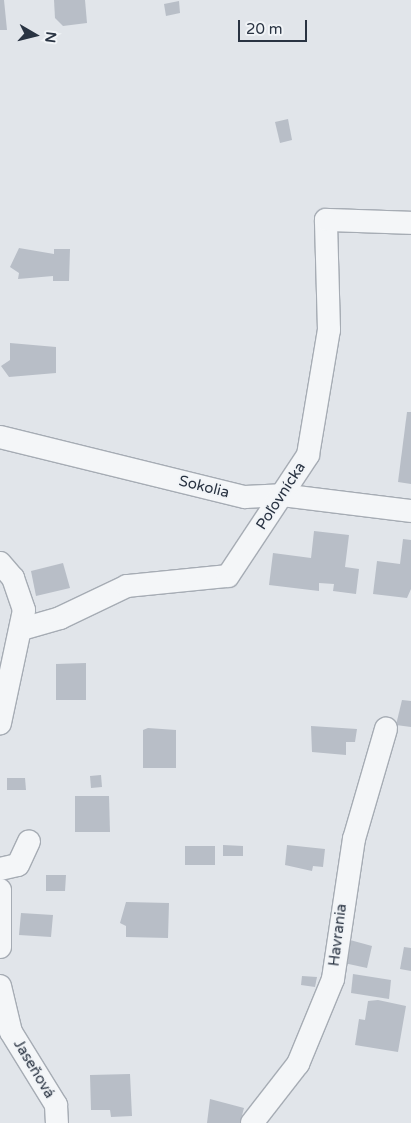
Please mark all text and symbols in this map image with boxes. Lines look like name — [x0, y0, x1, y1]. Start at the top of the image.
north arrow — [10, 10, 60, 60]
scale bar — [241, 10, 310, 42]
text: 20 m — [246, 20, 283, 38]
text: N — [41, 30, 60, 44]
street label: Poľovnícka — [252, 459, 310, 533]
street label: Sokolia — [177, 472, 231, 502]
street label: Havrania — [325, 903, 351, 967]
street label: Jaseňová — [9, 1036, 59, 1102]

